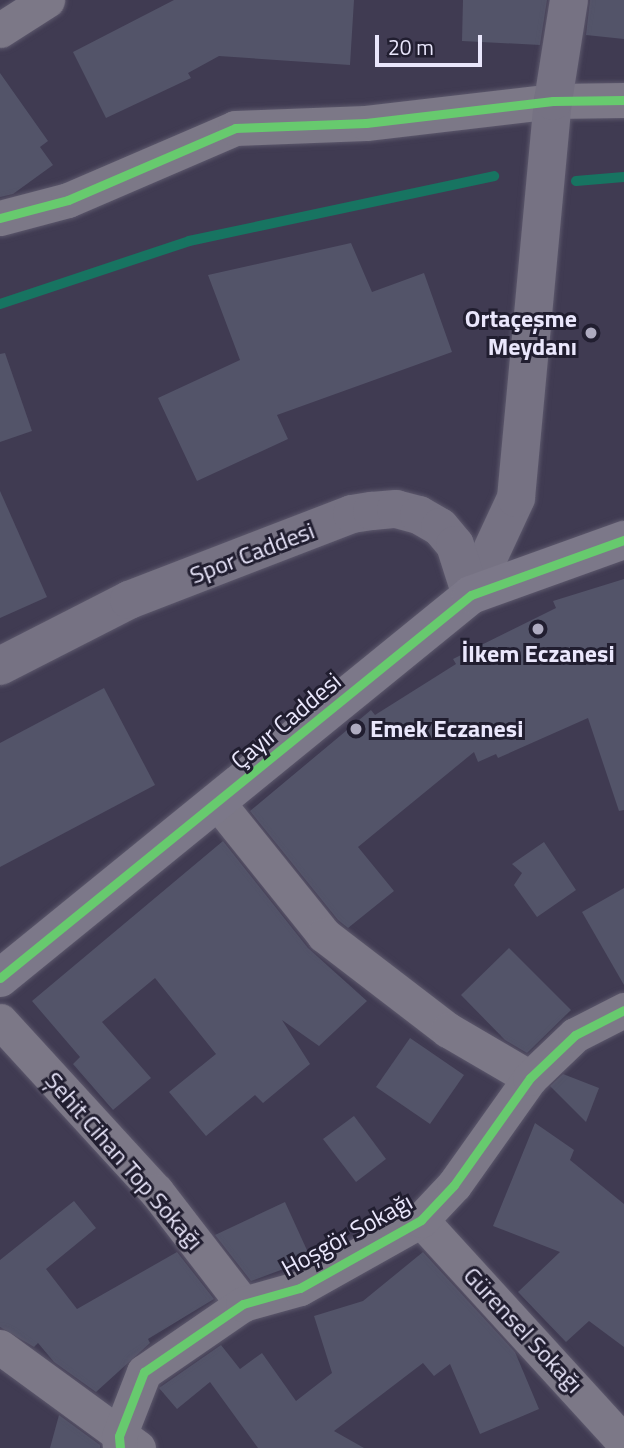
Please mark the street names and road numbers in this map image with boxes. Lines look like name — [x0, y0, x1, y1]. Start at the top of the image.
street label: Spor Caddesi — [186, 516, 318, 590]
street label: Çayır Caddesi — [225, 667, 347, 775]
street label: Şehit Cihan Top Sokağı — [39, 1066, 209, 1256]
street label: Hoşgör Sokağı — [277, 1187, 417, 1283]
street label: Gürensel Sokağı — [457, 1261, 589, 1399]

